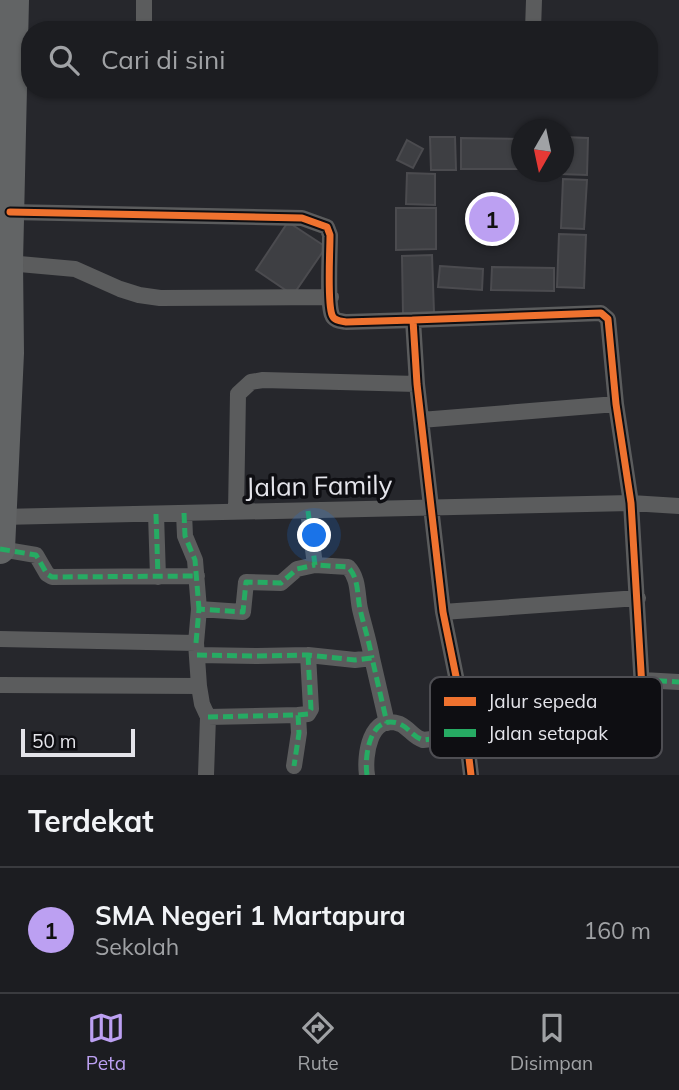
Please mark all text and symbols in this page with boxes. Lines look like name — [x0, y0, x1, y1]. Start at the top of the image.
search box — [21, 21, 658, 98]
icon: search — [45, 41, 83, 79]
text: Cari di sini — [101, 43, 225, 76]
north arrow — [511, 119, 574, 182]
pin: 1 — [469, 193, 515, 245]
street label: Jalan Family — [245, 468, 393, 503]
your location — [297, 518, 331, 552]
legend — [430, 677, 662, 758]
text: Jalur sepeda — [488, 689, 597, 713]
text: Jalan setapak — [488, 721, 608, 745]
scale bar — [21, 726, 135, 758]
text: 50 m — [32, 729, 76, 753]
text: Terdekat — [28, 802, 154, 840]
text: SMA Negeri 1 Martapura — [95, 899, 406, 932]
text: 1 — [44, 916, 58, 945]
text: 160 m — [583, 916, 651, 945]
text: Sekolah — [95, 932, 179, 961]
tab: Peta — [86, 1009, 126, 1075]
tab: Rute — [298, 1009, 339, 1075]
tab: Disimpan — [510, 1009, 593, 1075]

